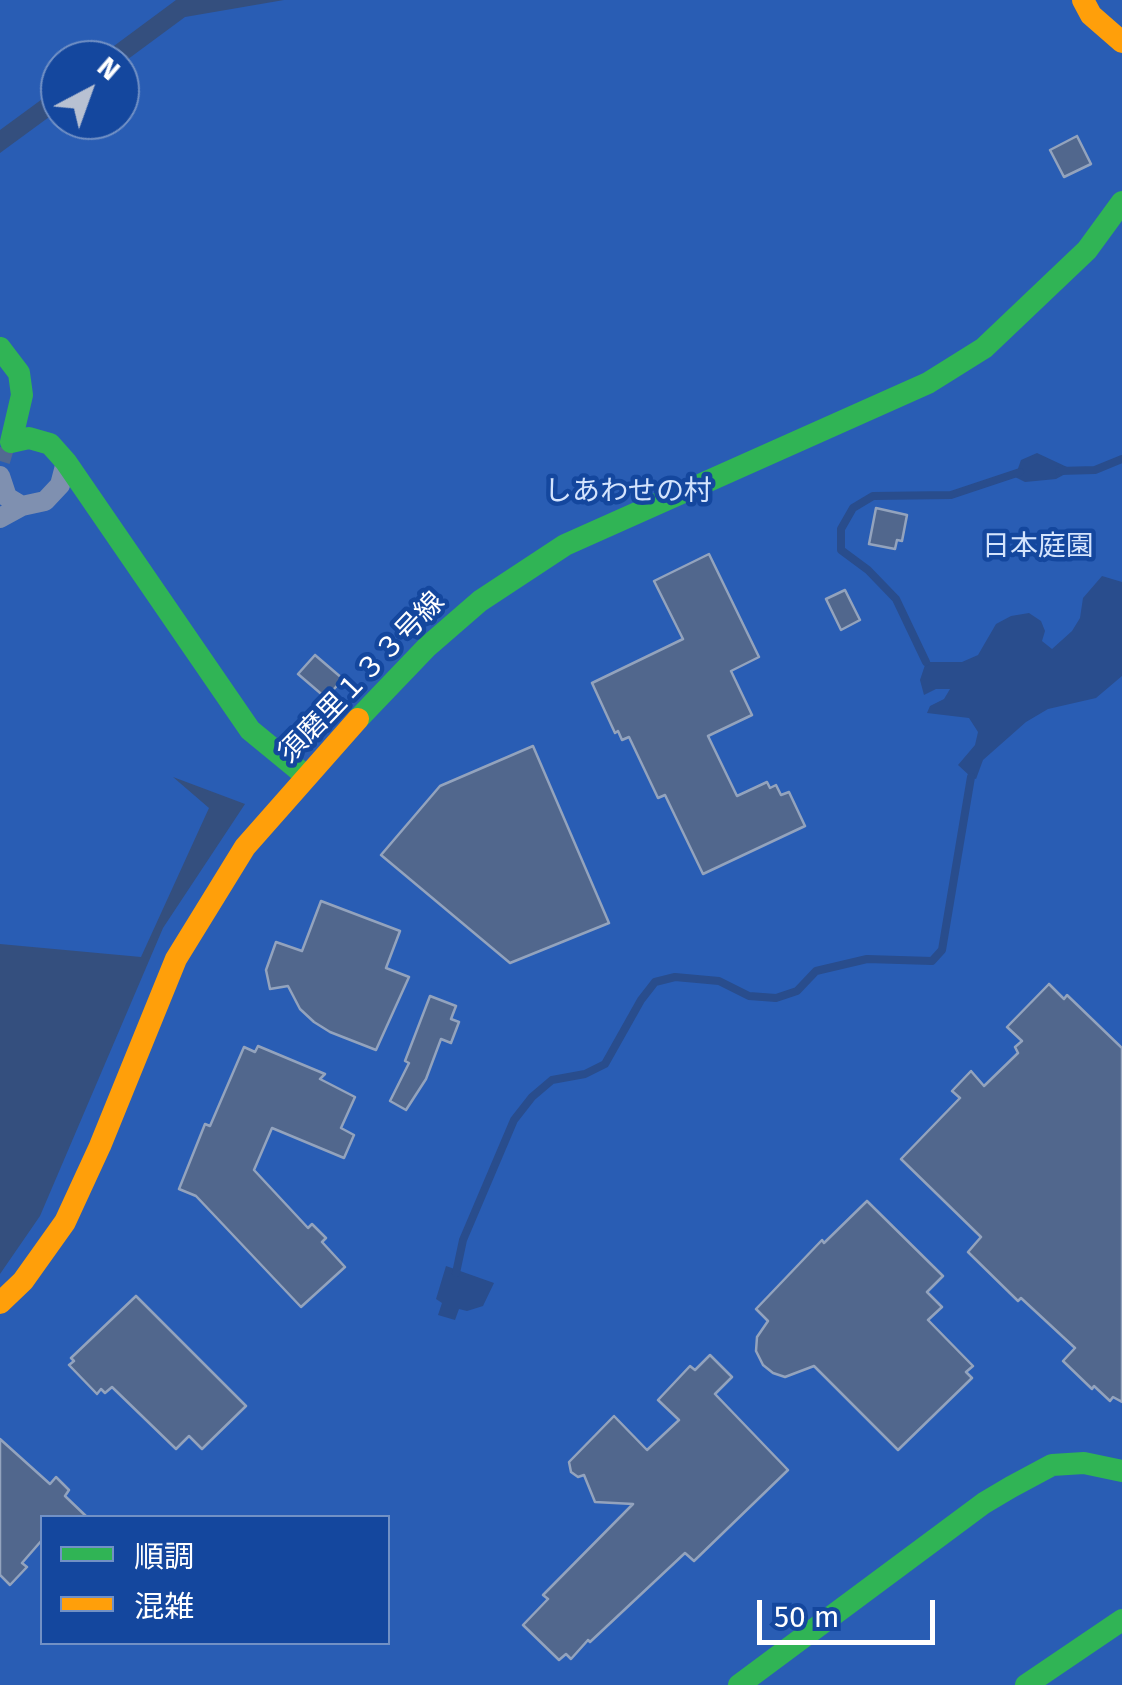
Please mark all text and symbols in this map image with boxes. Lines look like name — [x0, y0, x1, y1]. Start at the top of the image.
north arrow — [40, 40, 140, 140]
text: N — [91, 50, 127, 87]
park label: しあわせの村 — [544, 475, 712, 509]
park label: 日本庭園 — [982, 530, 1094, 564]
street label: 須磨里１３３号線 — [272, 586, 452, 770]
legend — [40, 1515, 390, 1645]
text: 順調 — [134, 1539, 194, 1575]
scale bar — [762, 1580, 940, 1642]
text: 混雑 — [134, 1589, 194, 1625]
text: 50 m — [774, 1599, 839, 1635]

